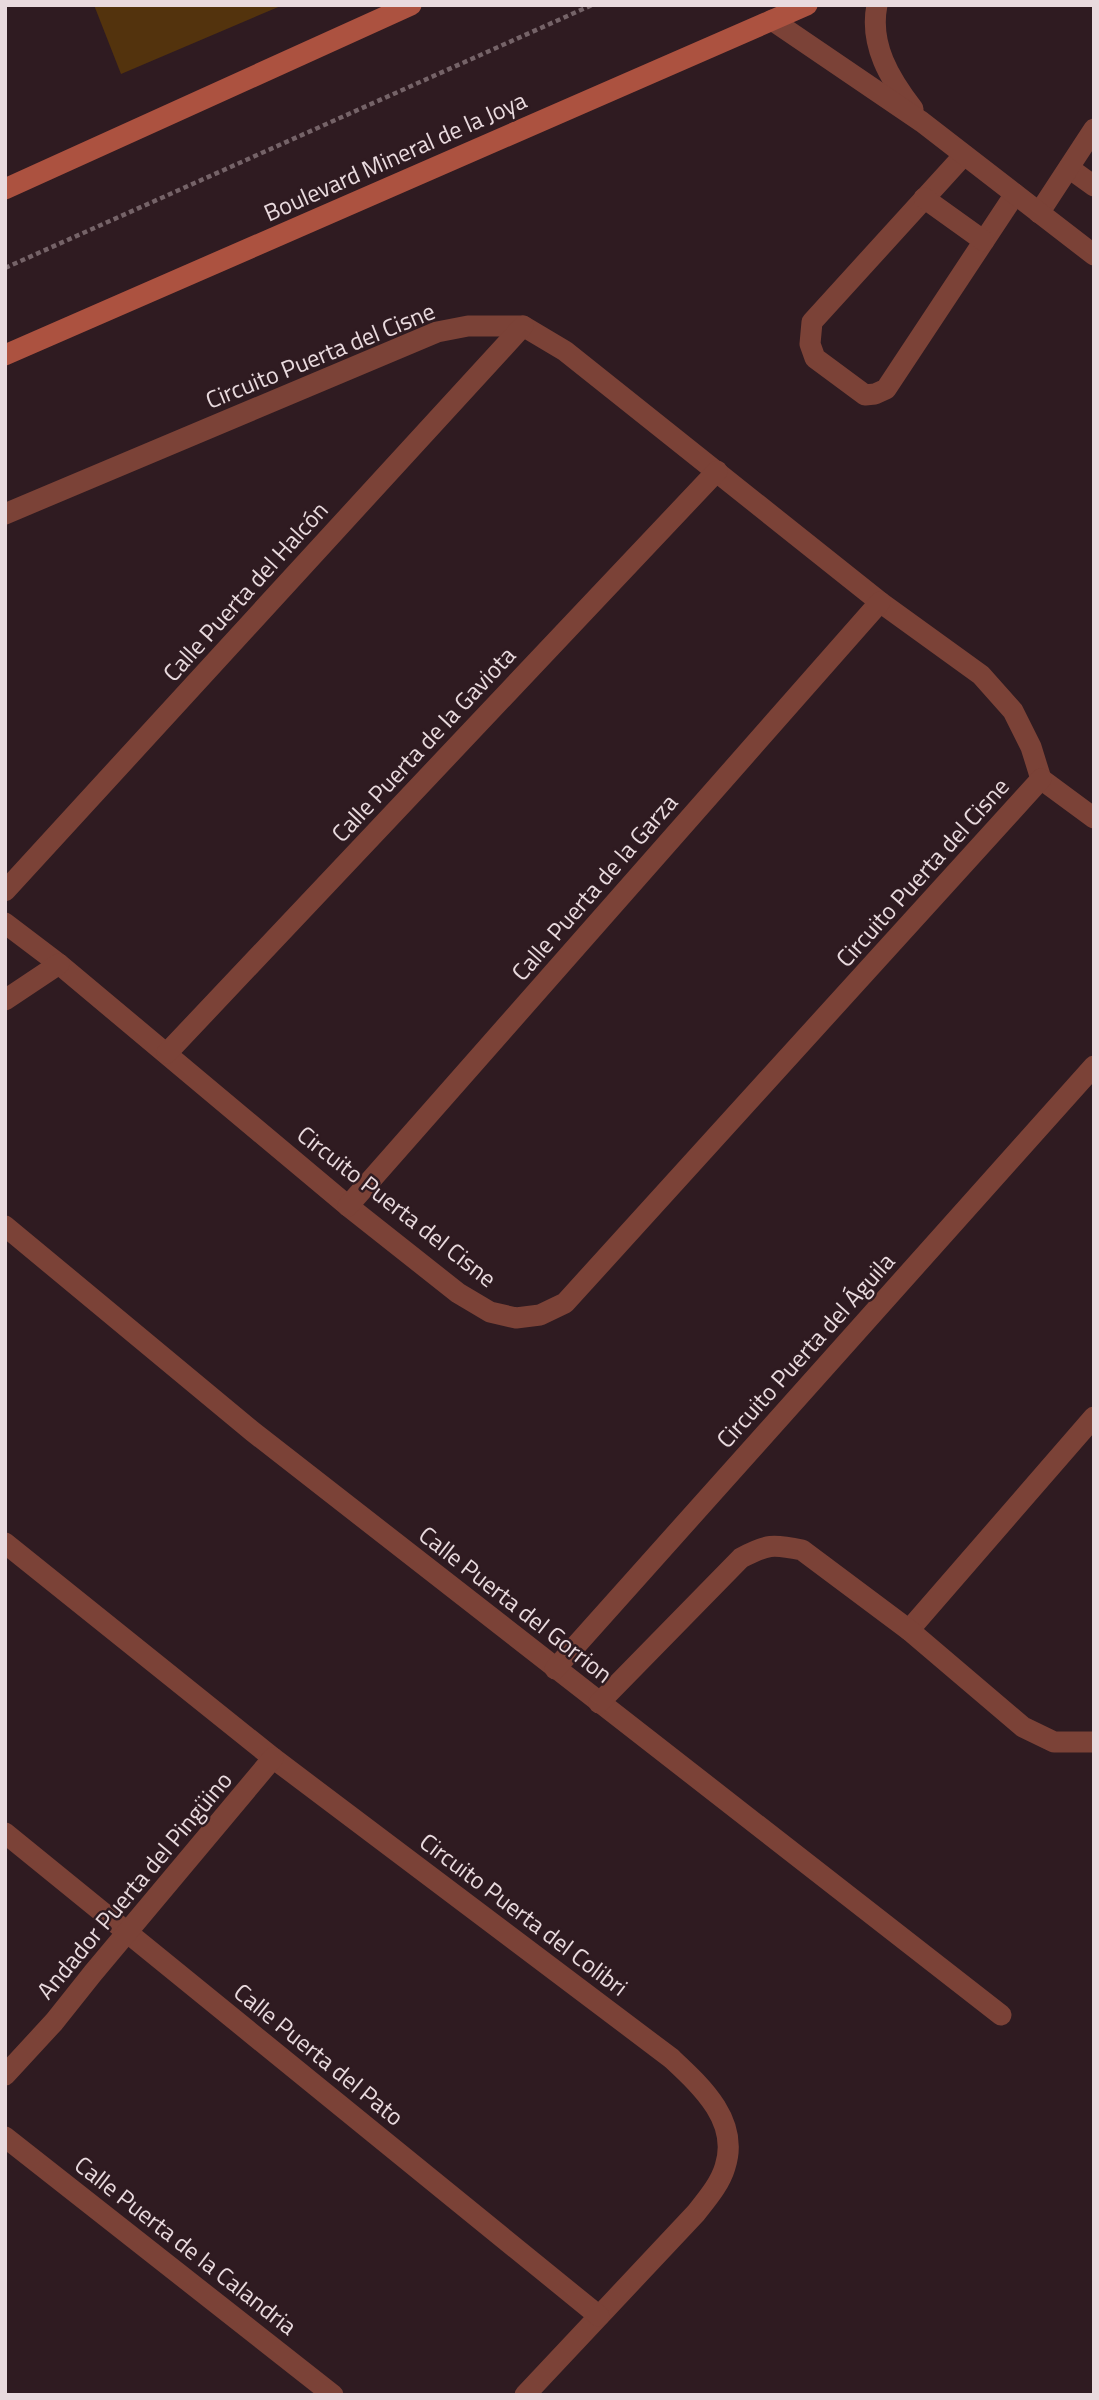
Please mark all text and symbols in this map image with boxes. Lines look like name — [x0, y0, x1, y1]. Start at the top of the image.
street label: Boulevard Mineral de la Joya — [258, 82, 532, 230]
street label: Circuito Puerta del Cisne — [200, 293, 440, 417]
street label: Calle Puerta del Halcón — [154, 493, 336, 689]
street label: Calle Puerta de la Gaviota — [322, 638, 524, 850]
street label: Circuito Puerta del Cisne — [827, 769, 1017, 975]
street label: Calle Puerta de la Garza — [502, 785, 686, 989]
street label: Circuito Puerta del Cisne — [290, 1117, 504, 1295]
street label: Circuito Puerta del Águila — [707, 1244, 903, 1456]
street label: Calle Puerta del Gorrion — [411, 1517, 621, 1691]
street label: Andador Puerta del Pingüino — [28, 1763, 240, 2007]
street label: Circuito Puerta del Colibri — [412, 1824, 636, 2004]
street label: Calle Puerta del Pato — [226, 1974, 412, 2134]
street label: Calle Puerta de la Calandria — [67, 2147, 305, 2343]

